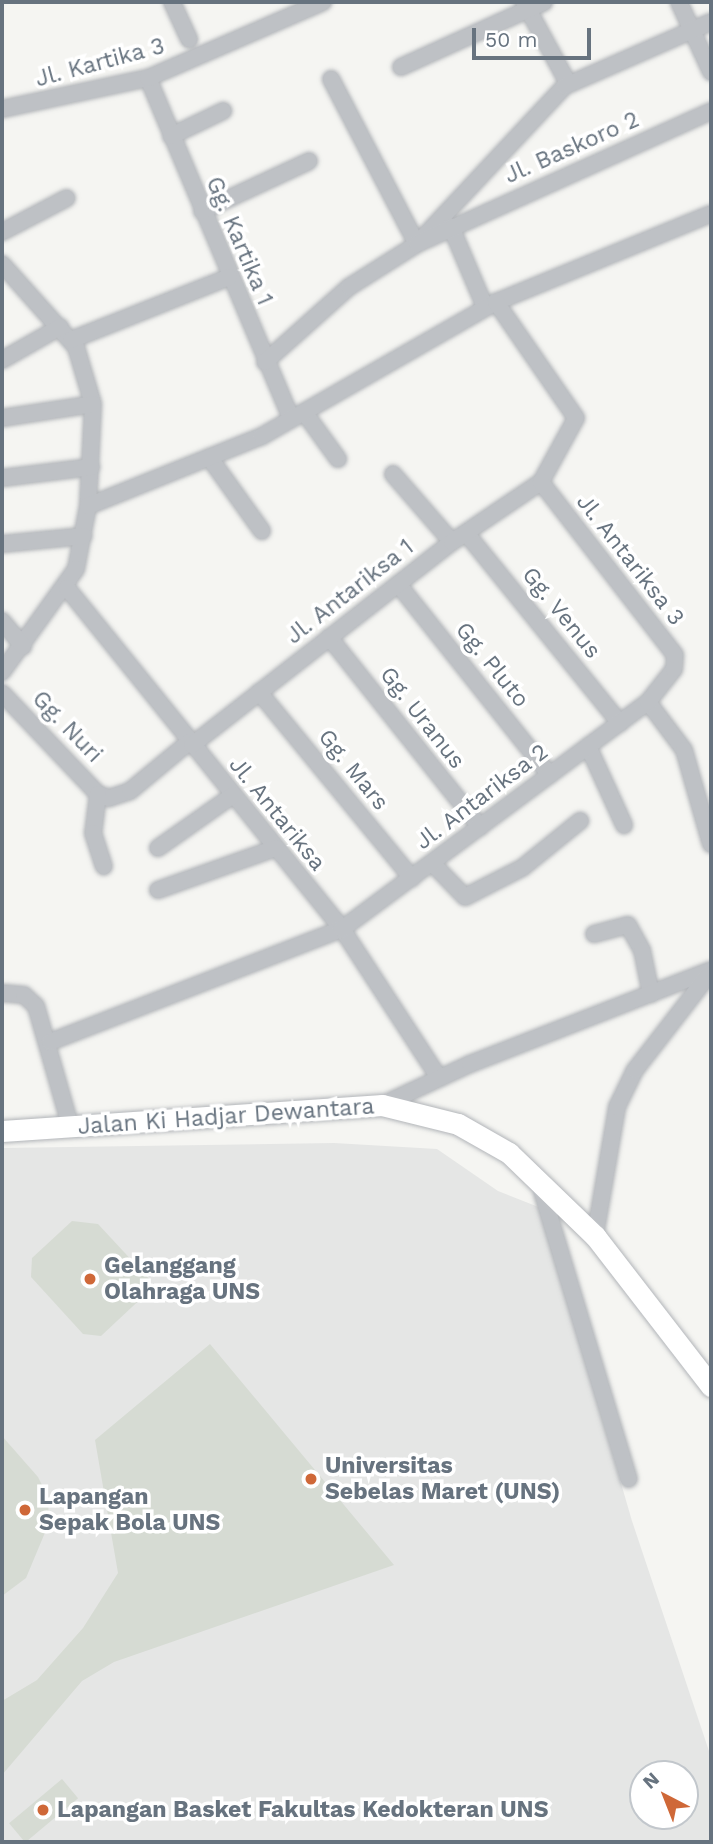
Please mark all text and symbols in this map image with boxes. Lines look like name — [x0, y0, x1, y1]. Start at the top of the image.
scale bar — [475, 14, 594, 58]
text: 50 m — [485, 27, 537, 52]
street label: Jl. Kartika 3 — [32, 32, 168, 94]
street label: Jl. Baskoro 2 — [500, 106, 644, 190]
street label: Gg. Kartika 1 — [199, 172, 279, 310]
street label: Jl. Antariksa 3 — [570, 488, 690, 632]
street label: Jl. Antariksa 1 — [280, 533, 420, 651]
street label: Gg. Venus — [516, 561, 606, 665]
street label: Gg. Pluto — [449, 617, 535, 713]
street label: Gg. Uranus — [374, 662, 470, 774]
street label: Gg. Nuri — [26, 685, 108, 769]
street label: Gg. Mars — [312, 724, 394, 816]
street label: Jl. Antariksa 2 — [410, 738, 554, 856]
street label: Jl. Antariksa — [222, 751, 332, 877]
street label: Jalan Ki Hadjar Dewantara — [77, 1093, 375, 1141]
place label: Gelanggang Olahraga UNS — [104, 1252, 260, 1306]
marker: Gelanggang Olahraga UNS — [82, 1271, 98, 1287]
place label: Universitas Sebelas Maret (UNS) — [325, 1452, 560, 1506]
marker: Universitas Sebelas Maret (UNS) — [303, 1471, 319, 1487]
place label: Lapangan Sepak Bola UNS — [39, 1483, 221, 1537]
marker: Lapangan Sepak Bola UNS — [17, 1502, 33, 1518]
north arrow — [629, 1760, 699, 1830]
text: N — [638, 1767, 664, 1794]
place label: Lapangan Basket Fakultas Kedokteran UNS — [57, 1796, 548, 1824]
marker: Lapangan Basket Fakultas Kedokteran UNS — [35, 1802, 51, 1818]

